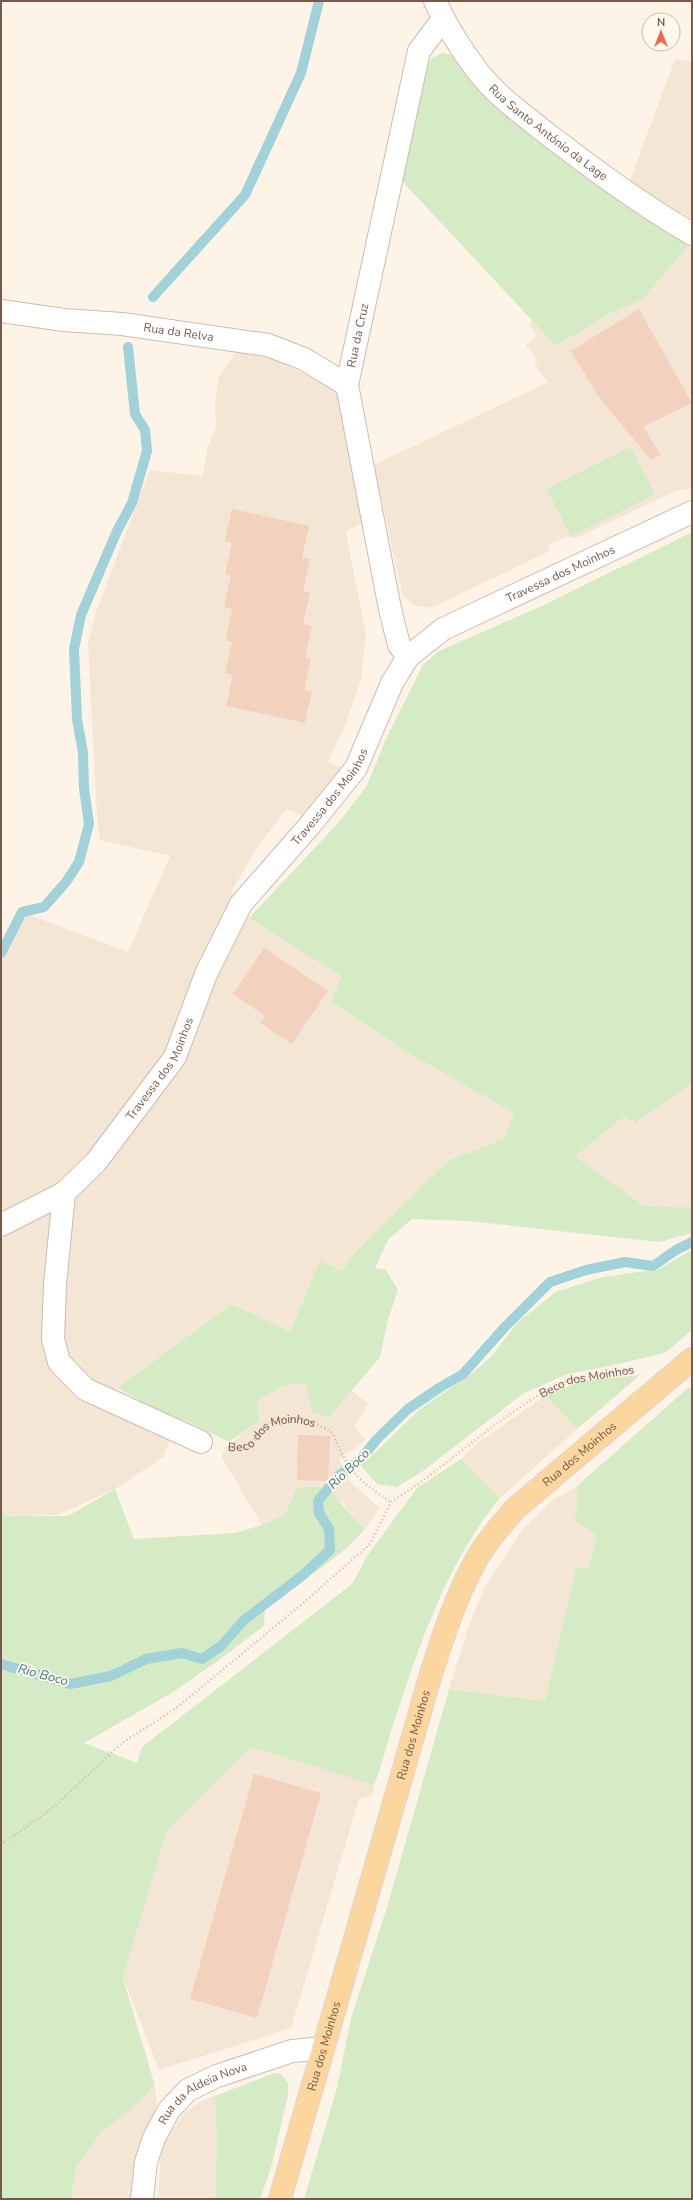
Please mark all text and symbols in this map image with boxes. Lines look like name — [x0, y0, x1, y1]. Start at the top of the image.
north arrow — [641, 12, 681, 52]
text: N — [657, 15, 665, 30]
street label: Rua Santo António da Lage — [485, 81, 611, 184]
street label: Rua da Cruz — [343, 301, 373, 369]
street label: Rua da Relva — [142, 319, 215, 345]
street label: Travessa dos Moinhos — [503, 541, 618, 606]
street label: Travessa dos Moinhos — [288, 746, 372, 849]
street label: Travessa dos Moinhos — [122, 1015, 197, 1123]
street label: Beco dos Moinhos — [536, 1361, 635, 1402]
street label: Beco dos Moinhos — [228, 1411, 318, 1455]
street label: Rua dos Moinhos — [539, 1418, 620, 1490]
water label: Rio Boco — [324, 1445, 374, 1493]
water label: Rio Boco — [16, 1660, 70, 1690]
street label: Rua dos Moinhos — [393, 1688, 434, 1782]
street label: Rua dos Moinhos — [303, 1999, 345, 2093]
street label: Rua da Aldeia Nova — [155, 2059, 249, 2127]

